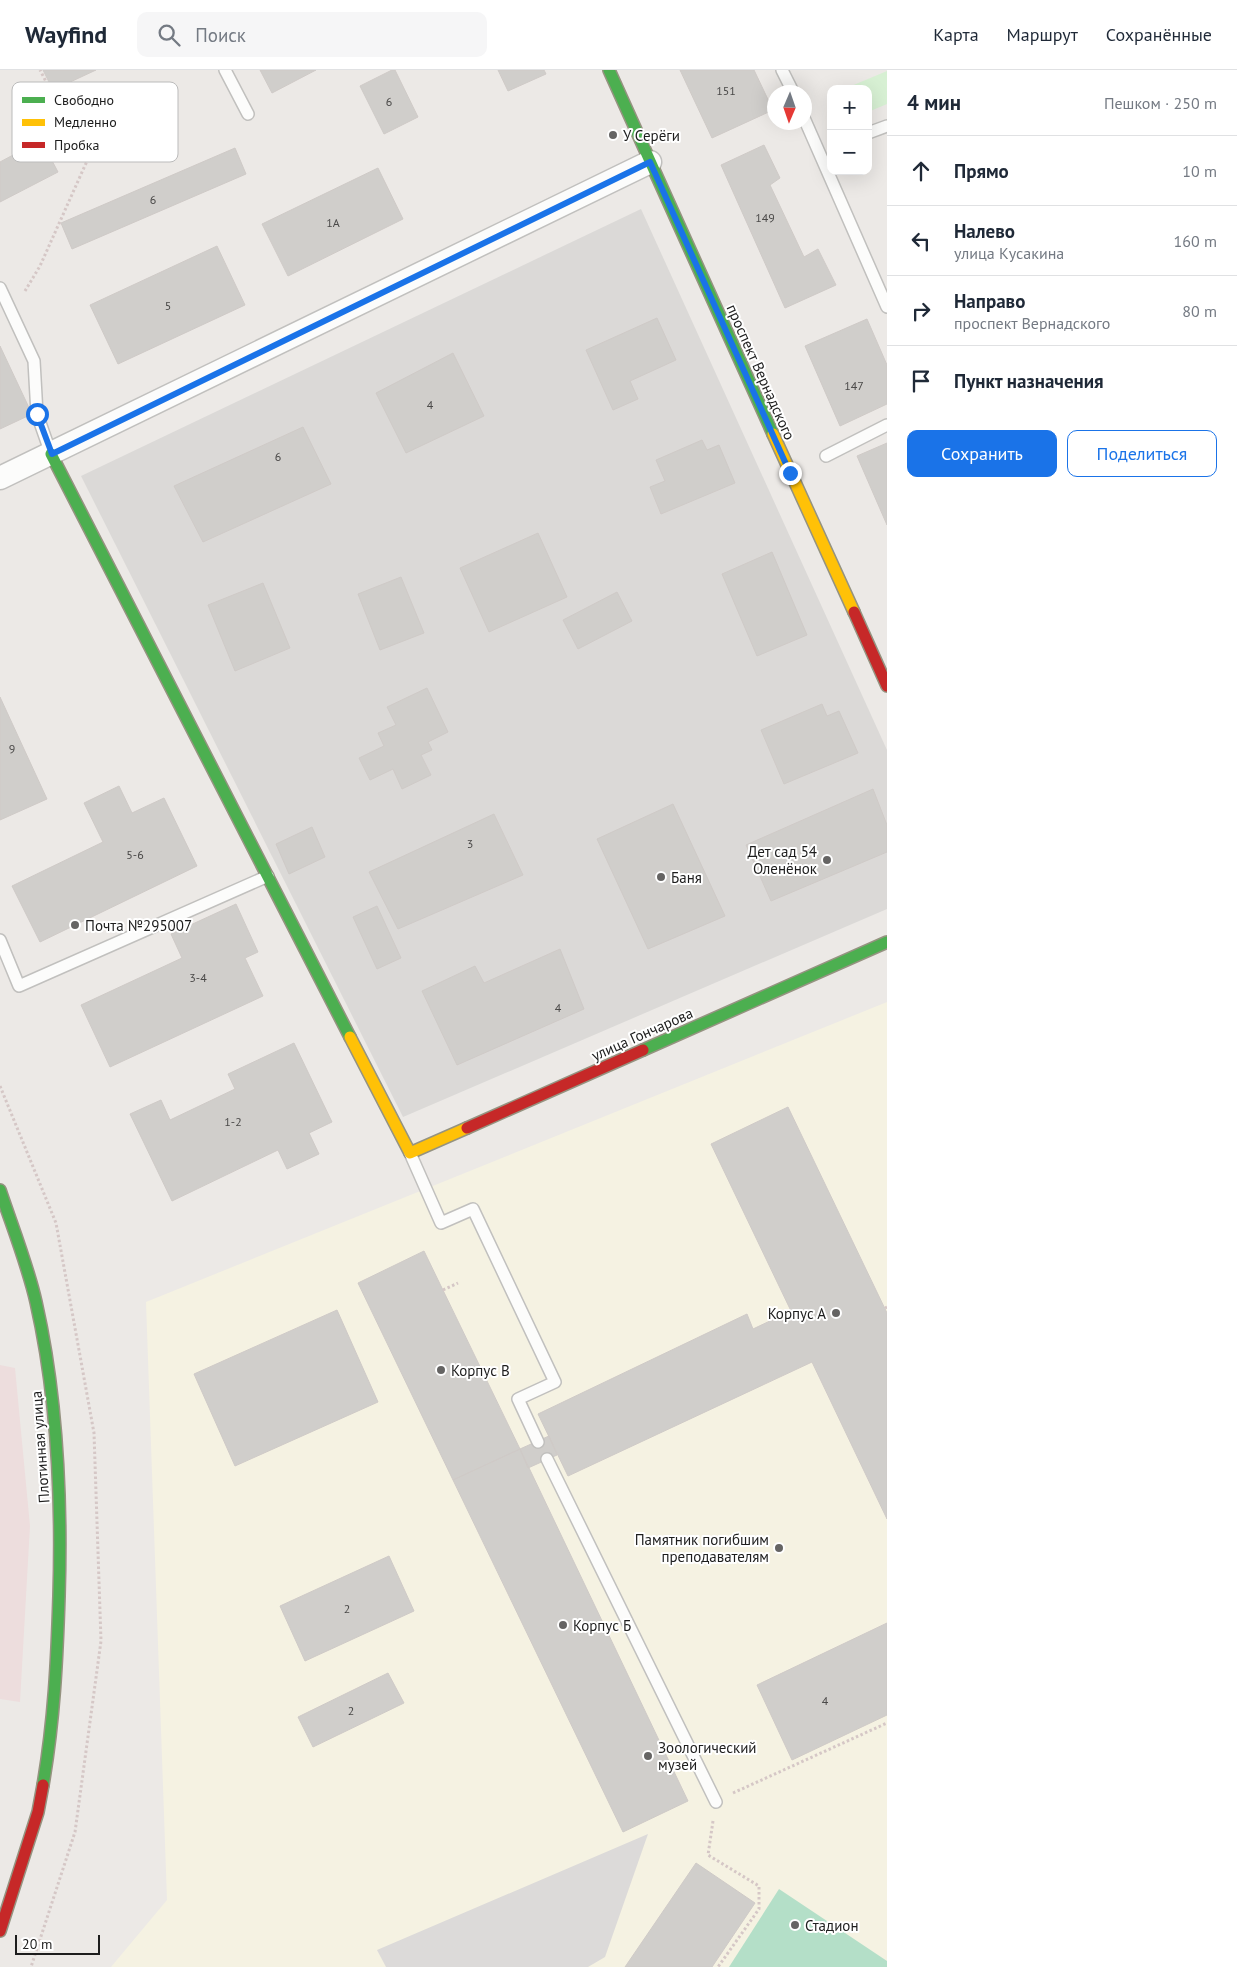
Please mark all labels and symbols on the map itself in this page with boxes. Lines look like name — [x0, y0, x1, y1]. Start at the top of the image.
legend — [12, 82, 178, 162]
house number: 151 — [716, 83, 736, 98]
north arrow — [767, 85, 812, 130]
text: Свободно — [54, 91, 114, 109]
house number: 6 — [386, 94, 392, 109]
text: Медленно — [54, 113, 117, 131]
place label: У Серёги — [623, 126, 680, 145]
marker: У Серёги — [607, 129, 619, 141]
text: Пробка — [54, 136, 99, 154]
house number: 6 — [150, 192, 156, 207]
house number: 149 — [755, 210, 775, 225]
house number: 1А — [326, 215, 340, 230]
house number: 5 — [165, 298, 171, 313]
street label: проспект Вернадского — [723, 301, 799, 443]
house number: 147 — [844, 378, 864, 393]
house number: 4 — [427, 397, 434, 412]
route start — [26, 403, 49, 426]
house number: 6 — [275, 449, 281, 464]
route end — [779, 462, 802, 485]
house number: 9 — [9, 741, 15, 756]
house number: 3 — [467, 836, 473, 851]
place label: Дет сад 54 Оленёнок — [748, 842, 818, 878]
house number: 5-6 — [126, 847, 144, 862]
marker: Дет сад 54 Оленёнок — [821, 854, 833, 866]
place label: Баня — [671, 868, 702, 887]
marker: Баня — [655, 871, 667, 883]
place label: Почта №295007 — [85, 916, 192, 935]
marker: Почта №295007 — [69, 919, 81, 931]
house number: 3-4 — [189, 970, 207, 985]
house number: 4 — [555, 1000, 562, 1015]
street label: улица Гончарова — [588, 1003, 696, 1065]
house number: 1-2 — [224, 1114, 242, 1129]
place label: Корпус А — [768, 1304, 826, 1323]
marker: Корпус А — [830, 1307, 842, 1319]
place label: Корпус В — [451, 1361, 510, 1380]
marker: Корпус В — [435, 1364, 447, 1376]
street label: Плотинная улица — [27, 1390, 53, 1504]
place label: Памятник погибшим преподавателям — [635, 1530, 769, 1566]
marker: Памятник погибшим преподавателям — [773, 1542, 785, 1554]
house number: 2 — [344, 1601, 350, 1616]
place label: Корпус Б — [573, 1616, 631, 1635]
marker: Корпус Б — [557, 1619, 569, 1631]
house number: 4 — [822, 1693, 829, 1708]
house number: 2 — [348, 1703, 354, 1718]
place label: Зоологический музей — [658, 1738, 757, 1774]
marker: Зоологический музей — [642, 1750, 654, 1762]
place label: Стадион — [805, 1916, 859, 1935]
marker: Стадион — [789, 1919, 801, 1931]
scale bar — [15, 1932, 100, 1955]

